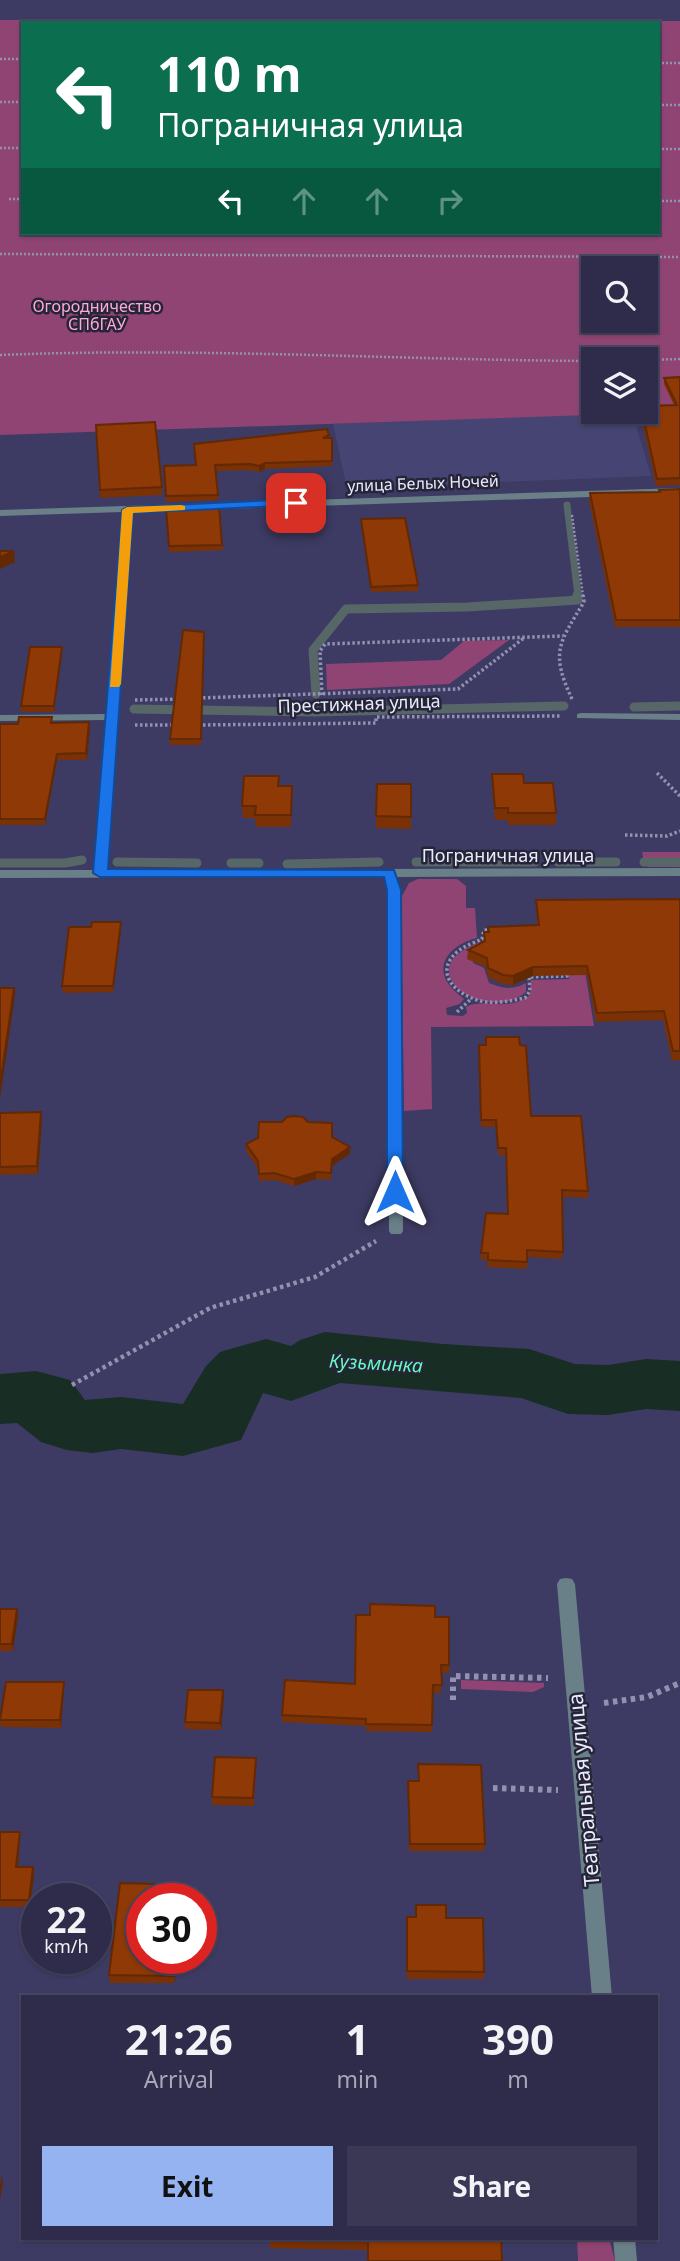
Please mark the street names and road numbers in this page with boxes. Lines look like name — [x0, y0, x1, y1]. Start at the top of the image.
street label: улица Белых Ночей — [347, 469, 499, 497]
street label: Престижная улица — [277, 688, 441, 718]
street label: Пограничная улица — [422, 843, 594, 867]
street label: Театральная улица — [561, 1692, 605, 1888]

